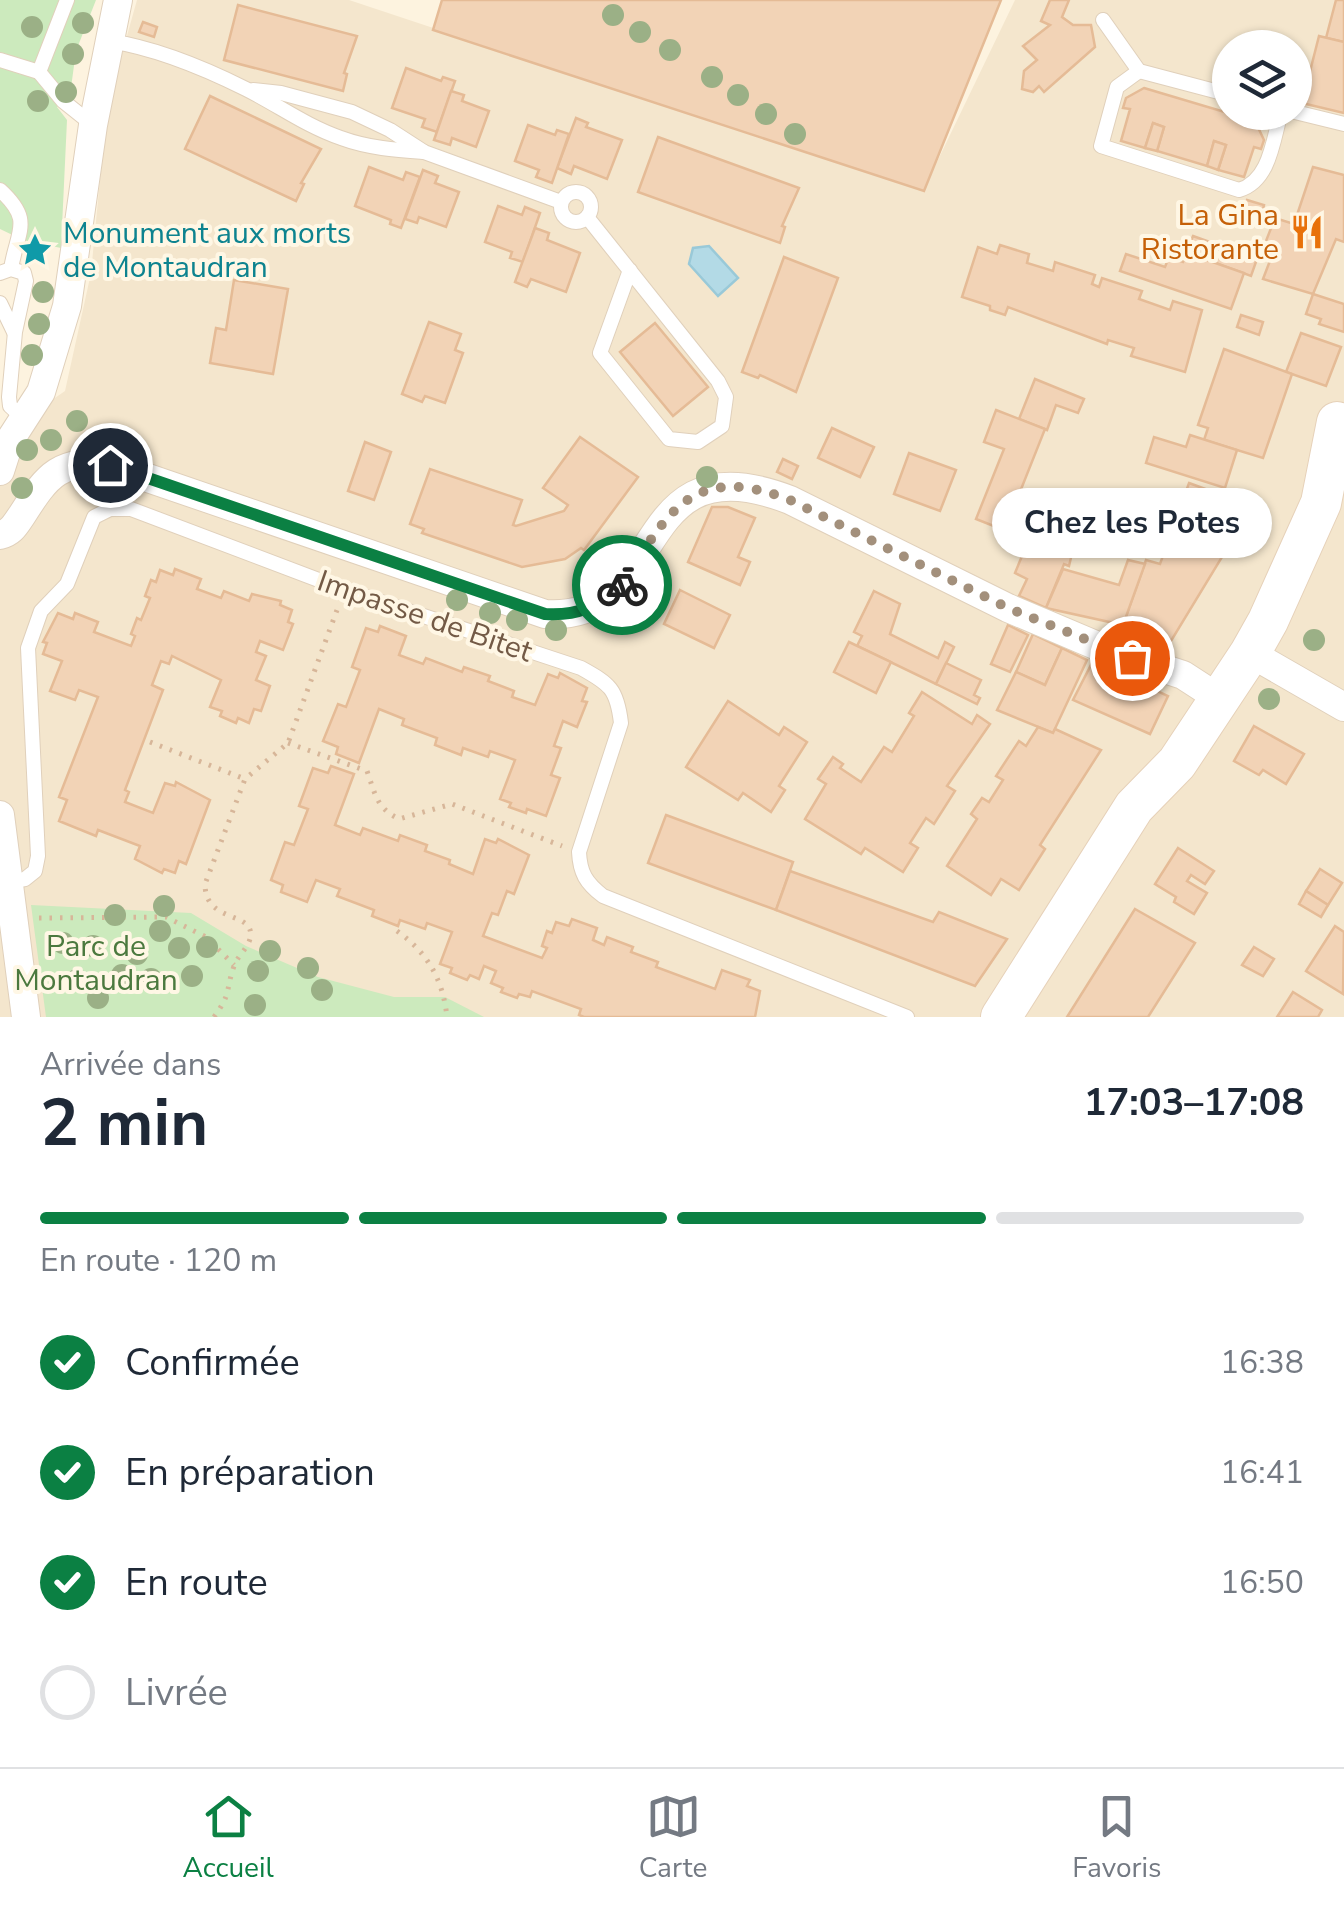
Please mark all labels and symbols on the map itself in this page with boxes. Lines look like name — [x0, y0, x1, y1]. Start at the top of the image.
place label: La Gina Ristorante — [1141, 195, 1279, 270]
place label: Monument aux morts de Montaudran — [63, 213, 351, 288]
restaurant icon: La Gina Ristorante — [1288, 213, 1326, 251]
place icon: Monument aux morts de Montaudran — [16, 231, 54, 269]
pin — [68, 423, 153, 508]
callout: Chez les Potes — [992, 488, 1272, 558]
courier — [572, 535, 672, 635]
street label: Impasse de Bitet — [312, 561, 538, 673]
pin — [1090, 616, 1175, 701]
park label: Parc de Montaudran — [14, 926, 178, 1001]

